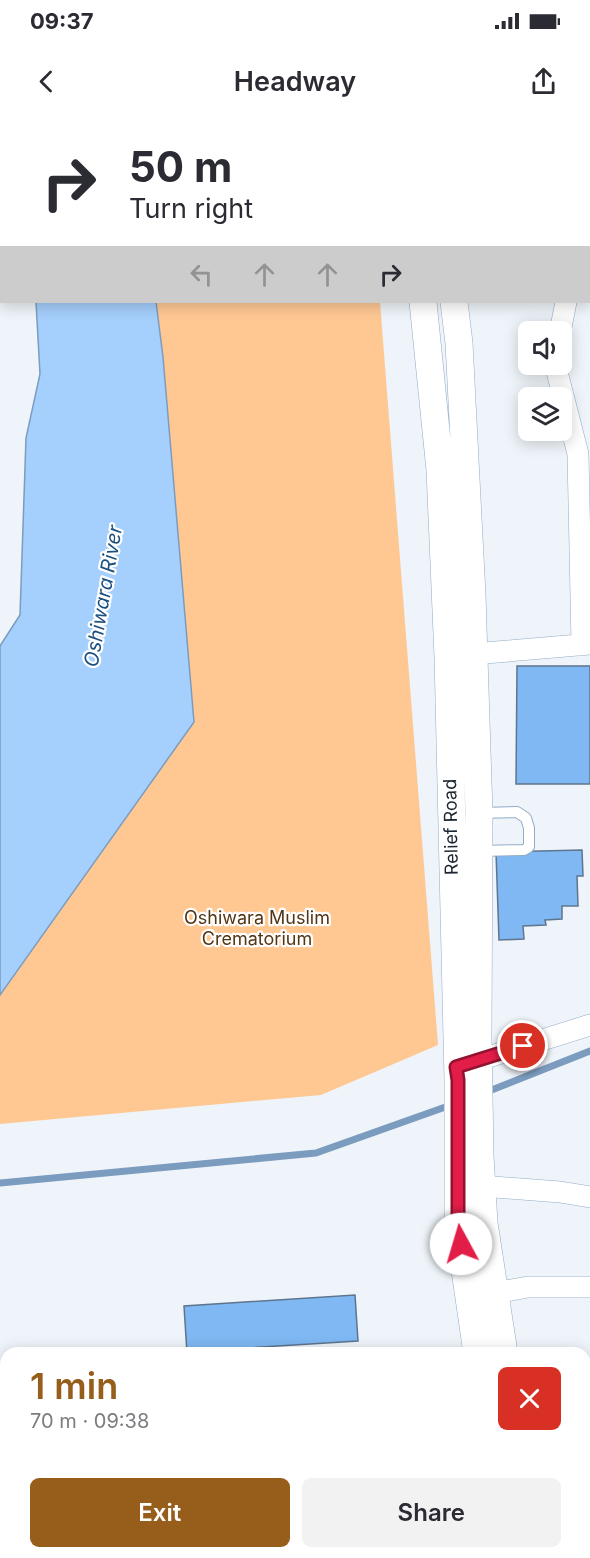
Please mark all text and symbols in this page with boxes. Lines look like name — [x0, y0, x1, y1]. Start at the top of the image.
text: 09:37 — [30, 8, 93, 34]
icon: back — [30, 65, 63, 98]
text: Headway — [234, 65, 356, 98]
icon: share — [527, 65, 560, 98]
text: 50 m — [129, 141, 232, 192]
icon: right — [30, 144, 108, 222]
text: Turn right — [129, 192, 253, 225]
icon: left — [185, 258, 218, 291]
icon: ahead — [248, 258, 281, 291]
icon: ahead — [311, 258, 344, 291]
icon: right — [374, 258, 407, 291]
map controls — [518, 321, 572, 441]
button: sound — [518, 321, 572, 375]
button: layers — [518, 387, 572, 441]
water label: Oshiwara River — [79, 523, 127, 669]
street label: Relief Road — [439, 779, 462, 875]
park label: Oshiwara Muslim Crematorium — [184, 907, 330, 949]
pin — [497, 1020, 548, 1071]
icon: arrive — [506, 1029, 539, 1062]
position arrow — [429, 1212, 493, 1276]
text: 1 min — [30, 1364, 118, 1408]
button: close — [498, 1367, 561, 1430]
text: 70 m · 09:38 — [30, 1409, 149, 1433]
button: Exit — [30, 1478, 290, 1547]
button: Share — [302, 1478, 561, 1547]

